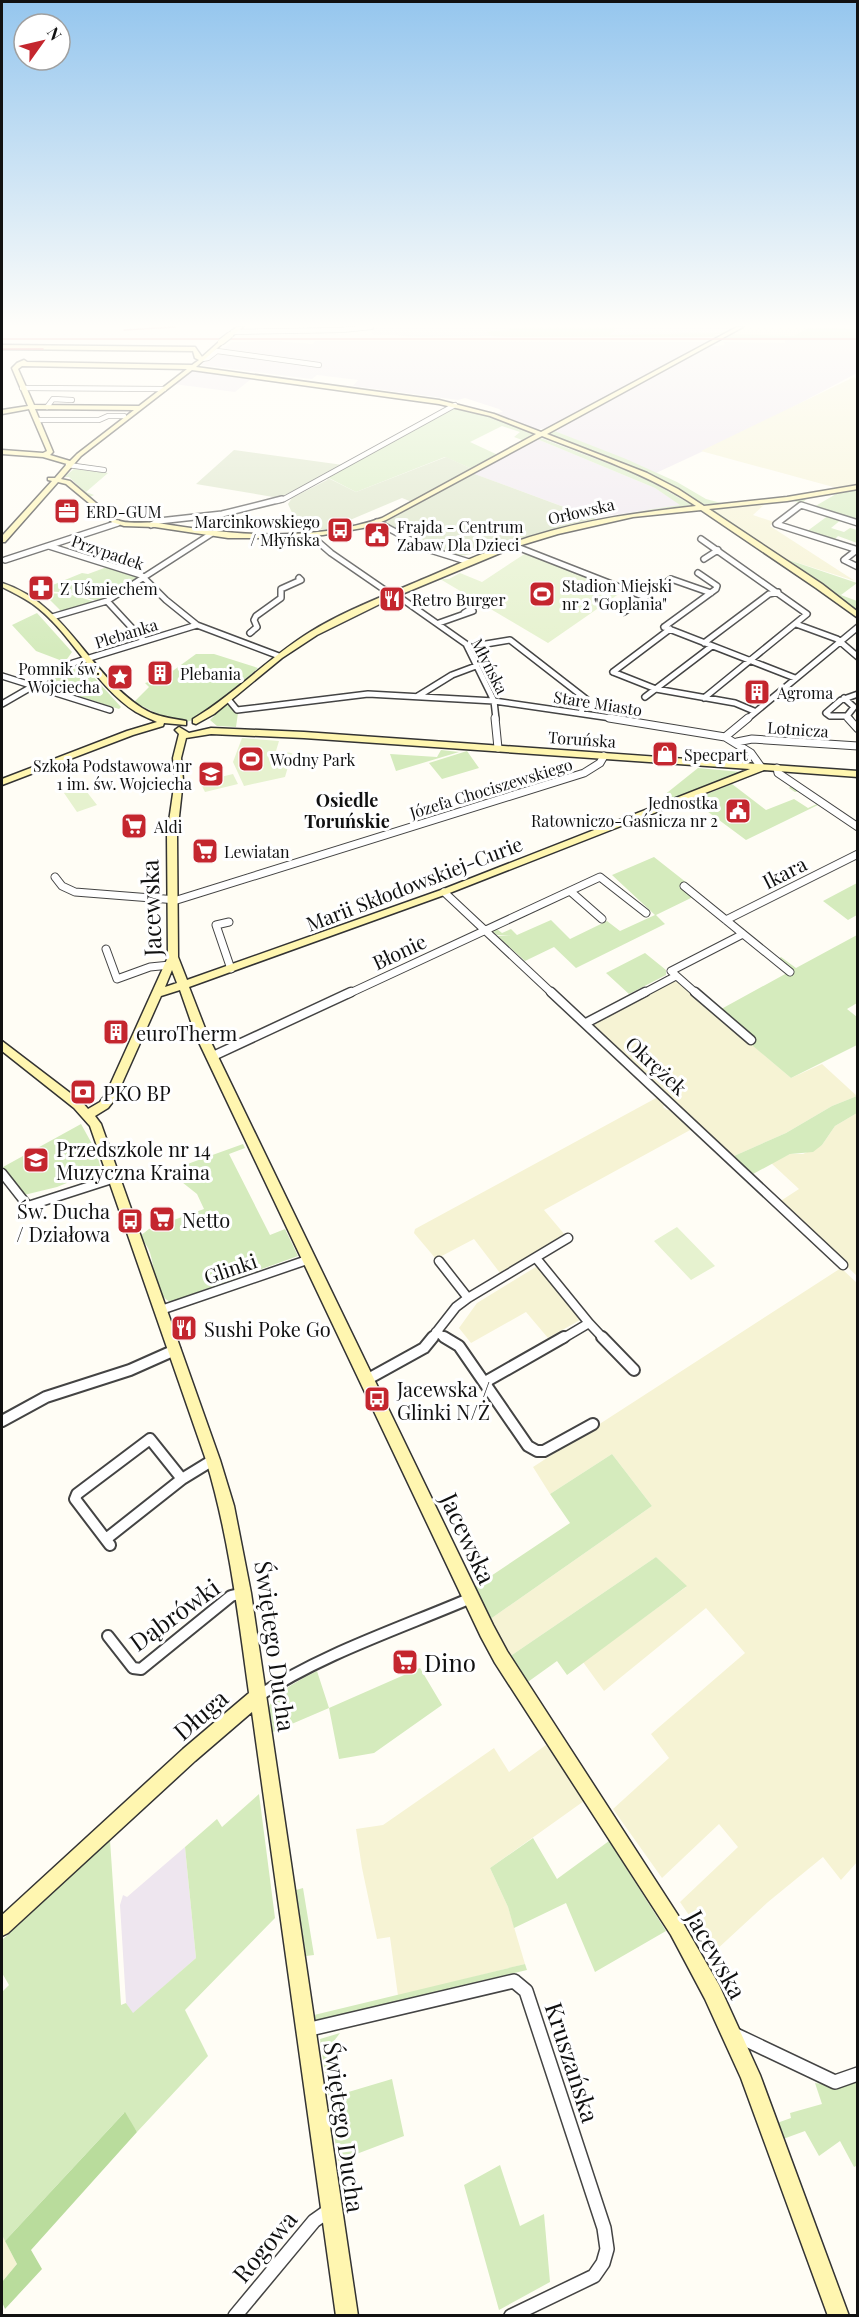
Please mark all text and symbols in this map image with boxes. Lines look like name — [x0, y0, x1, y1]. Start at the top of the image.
north arrow — [12, 12, 72, 72]
text: N — [43, 23, 67, 44]
street label: Orłowska — [546, 493, 616, 529]
office icon: ERD-GUM — [52, 496, 82, 526]
place label: ERD-GUM — [86, 501, 162, 522]
place label: Marcinkowskiego / Młyńska — [194, 511, 320, 550]
bus stop icon: Marcinkowskiego / Młyńska — [325, 515, 355, 545]
place label: Frajda - Centrum Zabaw Dla Dzieci — [397, 516, 523, 555]
public building icon: Frajda - Centrum Zabaw Dla Dzieci — [362, 520, 392, 550]
street label: Przypadek — [69, 530, 147, 574]
pharmacy icon: Z Uśmiechem — [26, 573, 56, 603]
place label: Stadion Miejski nr 2 "Goplania" — [562, 575, 673, 614]
place label: Z Uśmiechem — [60, 578, 158, 599]
sports icon: Stadion Miejski nr 2 "Goplania" — [527, 579, 557, 609]
restaurant icon: Retro Burger — [377, 584, 407, 614]
place label: Retro Burger — [412, 589, 506, 610]
street label: Plebanka — [92, 613, 160, 653]
street label: Młyńska — [467, 635, 513, 697]
place label: Pomnik św. Wojciecha — [18, 658, 100, 697]
building icon: Plebania — [145, 658, 175, 688]
place icon: Pomnik św. Wojciecha — [105, 662, 135, 692]
place label: Plebania — [180, 663, 241, 684]
building icon: Agroma — [742, 677, 772, 707]
place label: Agroma — [776, 682, 833, 703]
street label: Stare Miasto — [552, 686, 644, 720]
street label: Lotnicza — [767, 716, 829, 742]
street label: Toruńska — [547, 726, 617, 752]
shop icon: Specpart — [650, 739, 680, 769]
sports icon: Wodny Park — [236, 744, 266, 774]
place label: Specpart — [684, 744, 748, 765]
place label: Wodny Park — [269, 749, 355, 770]
street label: Józefa Chociszewskiego — [406, 753, 575, 823]
place label: Szkoła Podstawowa nr 1 im. św. Wojciecha — [33, 755, 192, 794]
school or university icon: Szkoła Podstawowa nr 1 im. św. Wojciecha — [196, 759, 226, 789]
district label: Osiedle Toruńskie — [304, 788, 390, 833]
place label: Jednostka Ratowniczo-Gaśnicza nr 2 — [531, 792, 718, 831]
public building icon: Jednostka Ratowniczo-Gaśnicza nr 2 — [723, 796, 753, 826]
supermarket icon: Aldi — [119, 811, 149, 841]
place label: Aldi — [153, 816, 183, 837]
street label: Marii Skłodowskiej-Curie — [302, 829, 526, 937]
supermarket icon: Lewiatan — [190, 836, 220, 866]
place label: Lewiatan — [224, 841, 290, 862]
street label: Ikara — [757, 849, 811, 895]
street label: Jacewska — [132, 859, 168, 958]
street label: Błonie — [368, 927, 430, 975]
building icon: euroTherm — [101, 1017, 131, 1047]
place label: euroTherm — [136, 1019, 237, 1046]
street label: Okrężek — [620, 1030, 694, 1100]
bank icon: PKO BP — [68, 1077, 98, 1107]
place label: PKO BP — [103, 1079, 171, 1106]
place label: Przedszkole nr 14 Muzyczna Kraina — [56, 1135, 211, 1185]
school or university icon: Przedszkole nr 14 Muzyczna Kraina — [21, 1145, 51, 1175]
place label: Św. Ducha / Działowa — [16, 1197, 110, 1247]
supermarket icon: Netto — [147, 1204, 177, 1234]
bus stop icon: Św. Ducha / Działowa — [115, 1206, 145, 1236]
place label: Netto — [182, 1206, 230, 1233]
street label: Glinki — [200, 1246, 260, 1290]
restaurant icon: Sushi Poke Go — [169, 1313, 199, 1343]
place label: Sushi Poke Go — [204, 1315, 331, 1342]
place label: Jacewska / Glinki N/Ż — [396, 1375, 490, 1425]
bus stop icon: Jacewska / Glinki N/Ż — [362, 1384, 392, 1414]
street label: Jacewska — [434, 1486, 504, 1589]
street label: Świętego Ducha — [248, 1559, 304, 1733]
street label: Dąbrówki — [123, 1570, 225, 1658]
place label: Dino — [424, 1646, 476, 1678]
supermarket icon: Dino — [390, 1647, 420, 1677]
street label: Długa — [166, 1681, 234, 1746]
street label: Jacewska — [679, 1903, 755, 2004]
street label: Kruszańska — [539, 1998, 607, 2126]
street label: Świętego Ducha — [317, 2040, 373, 2214]
street label: Rogowa — [225, 2203, 303, 2289]

